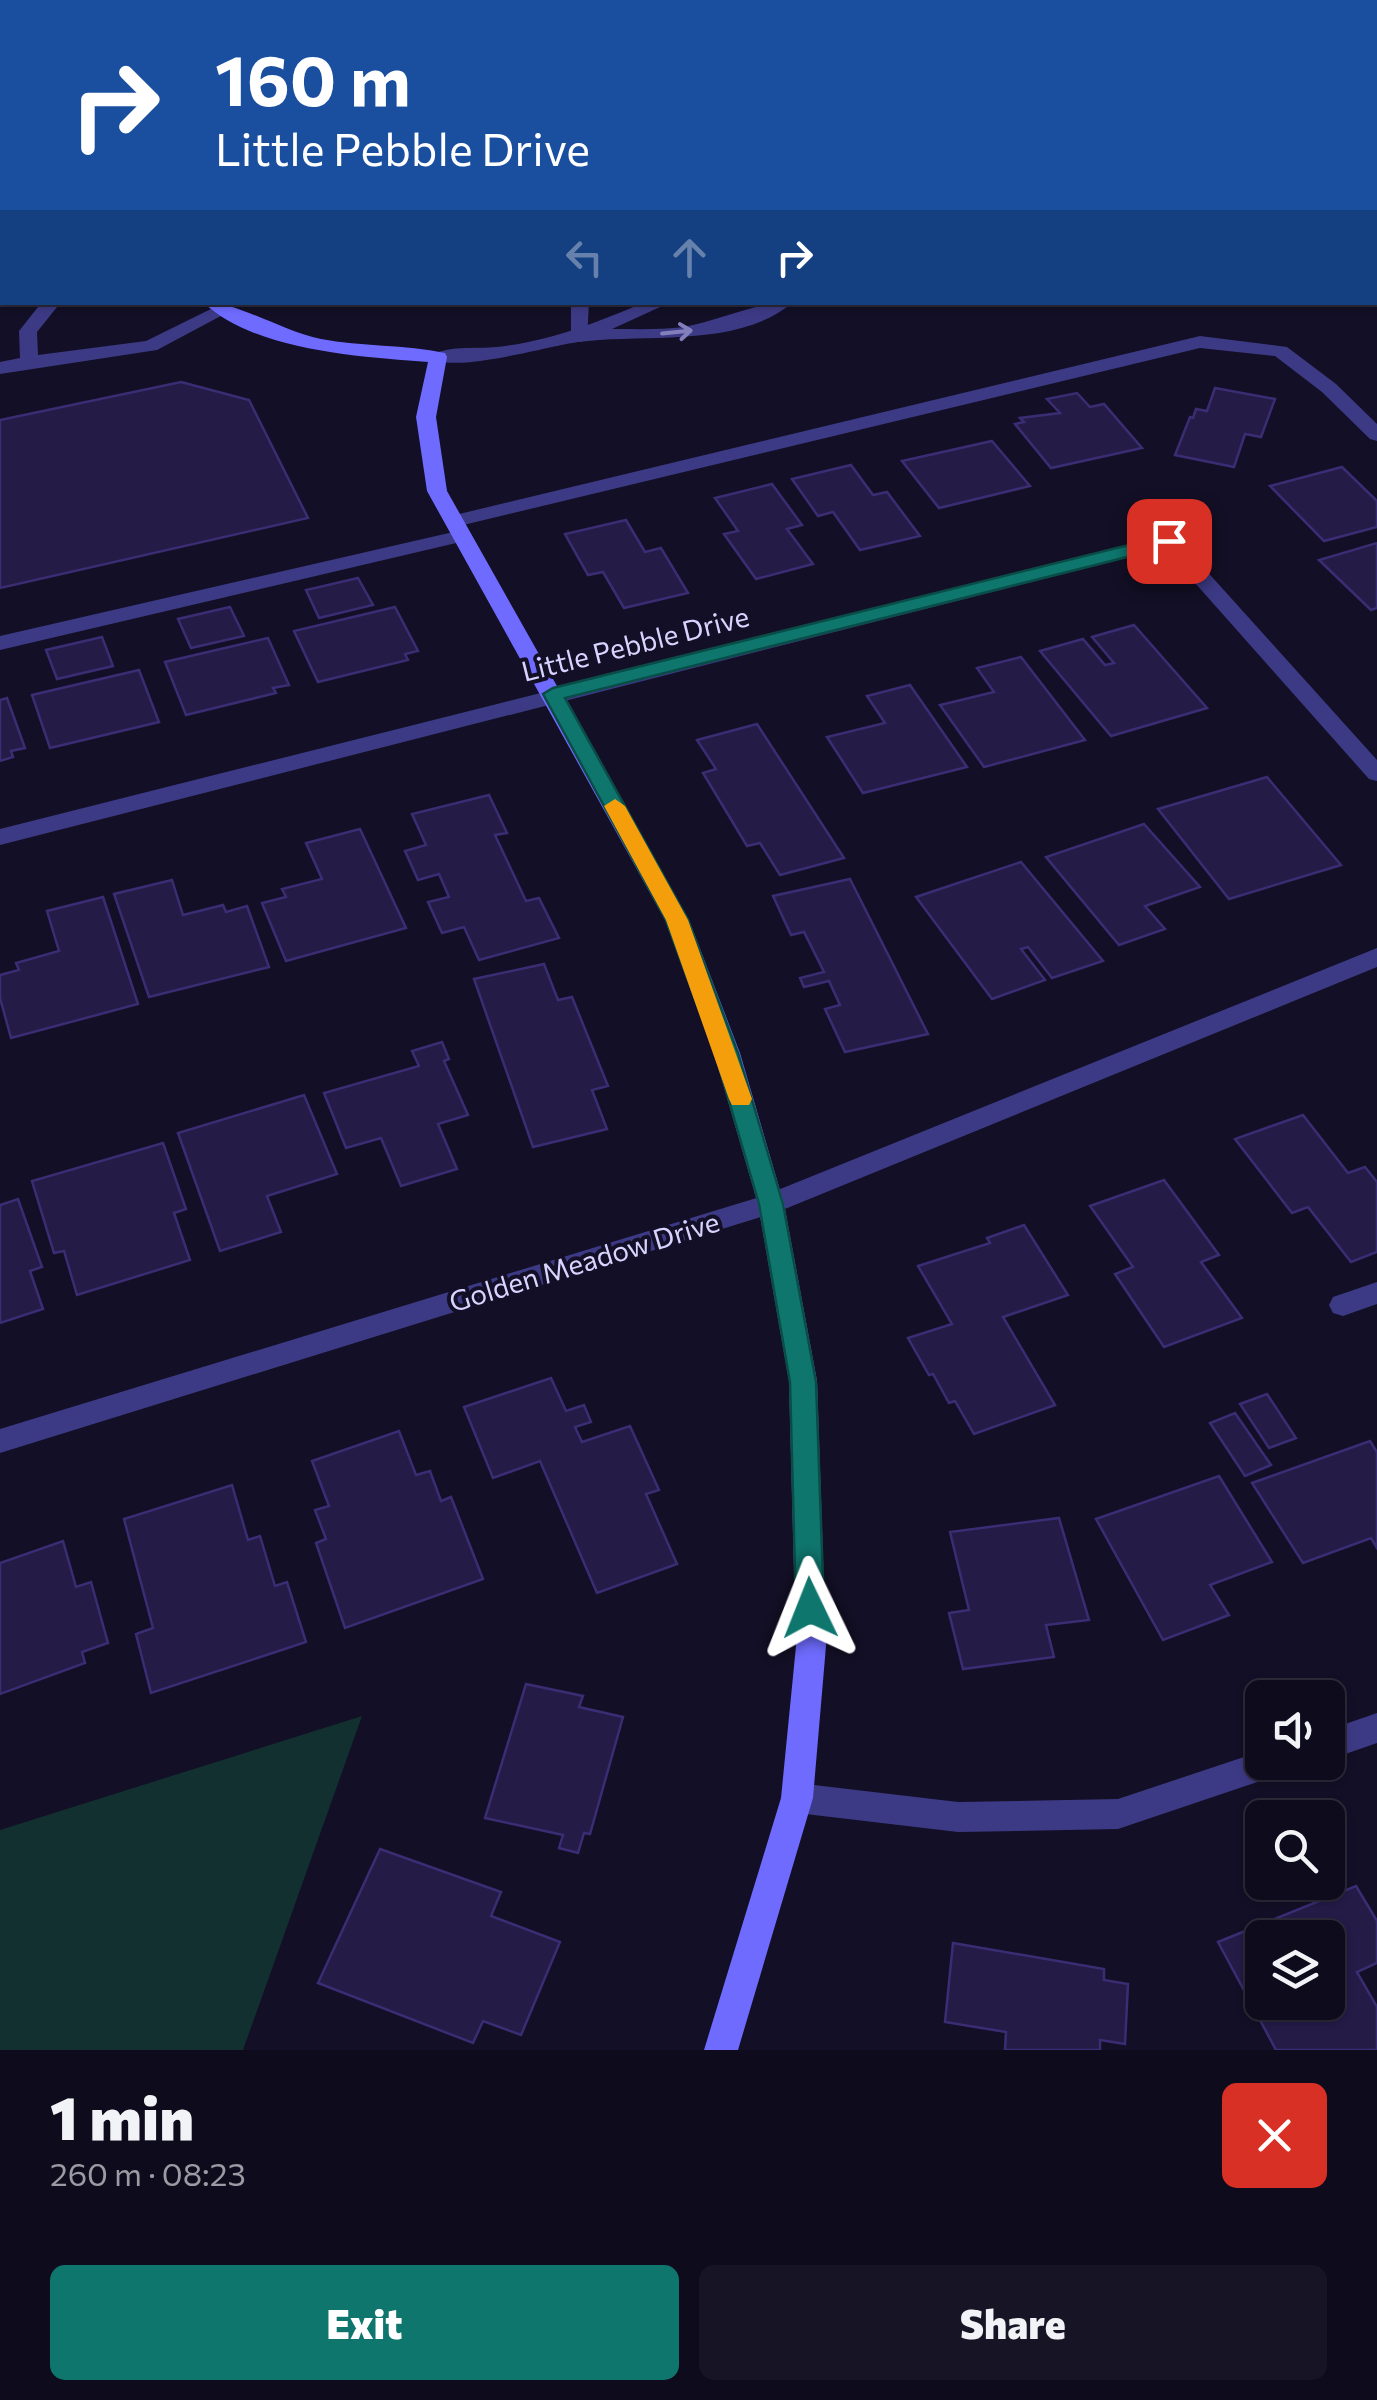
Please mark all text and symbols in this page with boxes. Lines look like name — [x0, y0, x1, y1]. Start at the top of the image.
text: 160 m — [215, 35, 411, 120]
icon: right — [50, 40, 180, 170]
text: Little Pebble Drive — [215, 120, 590, 175]
icon: left — [557, 230, 612, 285]
icon: ahead — [662, 230, 717, 285]
icon: right — [767, 230, 822, 285]
one-way arrow — [661, 322, 693, 341]
pin — [1127, 499, 1212, 584]
icon: arrive — [1142, 514, 1197, 569]
street label: Little Pebble Drive — [518, 598, 752, 688]
street label: Golden Meadow Drive — [445, 1204, 723, 1318]
position arrow — [758, 1556, 862, 1660]
map controls — [1245, 1680, 1345, 2020]
button: sound — [1245, 1680, 1345, 1780]
button: search — [1245, 1800, 1345, 1900]
button: layers — [1245, 1920, 1345, 2020]
text: 1 min — [50, 2079, 194, 2152]
button: close — [1222, 2083, 1327, 2188]
text: 260 m · 08:23 — [50, 2153, 246, 2193]
button: Exit — [50, 2265, 679, 2380]
button: Share — [699, 2265, 1327, 2380]

